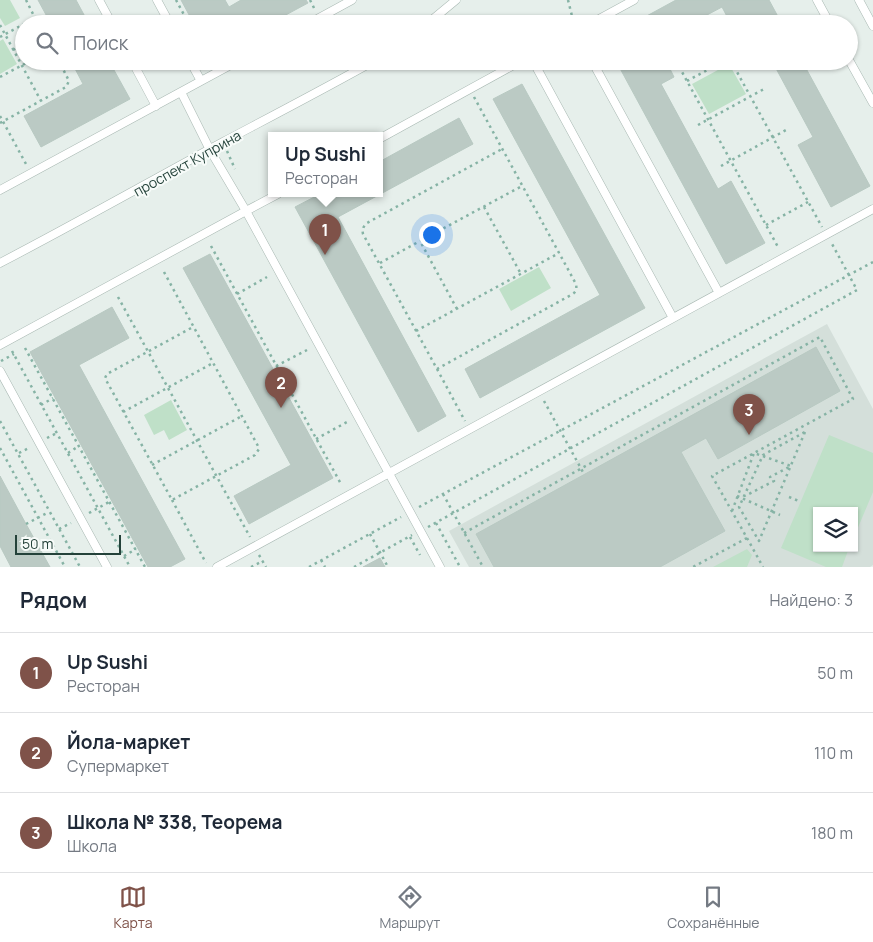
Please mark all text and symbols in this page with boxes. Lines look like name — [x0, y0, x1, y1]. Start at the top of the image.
search box — [15, 15, 858, 70]
icon: search — [33, 29, 61, 57]
text: Поиск — [73, 30, 128, 56]
street label: проспект Куприна — [130, 125, 244, 201]
popup — [268, 132, 383, 197]
text: Up Sushi — [285, 141, 366, 167]
text: Ресторан — [285, 167, 358, 189]
pin: 1 — [309, 214, 341, 255]
your location — [419, 222, 445, 248]
pin: 2 — [265, 367, 297, 408]
pin: 3 — [733, 394, 765, 435]
map controls — [813, 507, 858, 552]
button: layers — [813, 507, 858, 552]
scale bar — [15, 532, 121, 555]
text: 50 m — [22, 534, 53, 553]
text: Рядом — [20, 586, 87, 614]
text: Найдено: 3 — [769, 589, 853, 611]
text: Up Sushi — [67, 649, 148, 675]
text: 1 — [32, 662, 40, 684]
text: 50 m — [817, 662, 853, 684]
text: Ресторан — [67, 675, 140, 697]
text: Йола-маркет — [67, 729, 190, 755]
text: 2 — [31, 742, 41, 764]
text: 110 m — [814, 742, 853, 764]
text: Супермаркет — [67, 755, 169, 777]
text: Школа № 338, Теорема — [67, 809, 283, 835]
text: 3 — [31, 822, 41, 844]
text: 180 m — [811, 822, 853, 844]
text: Школа — [67, 835, 117, 857]
tab: Карта — [113, 883, 152, 932]
tab: Маршрут — [379, 883, 440, 932]
tab: Сохранённые — [667, 883, 760, 932]

